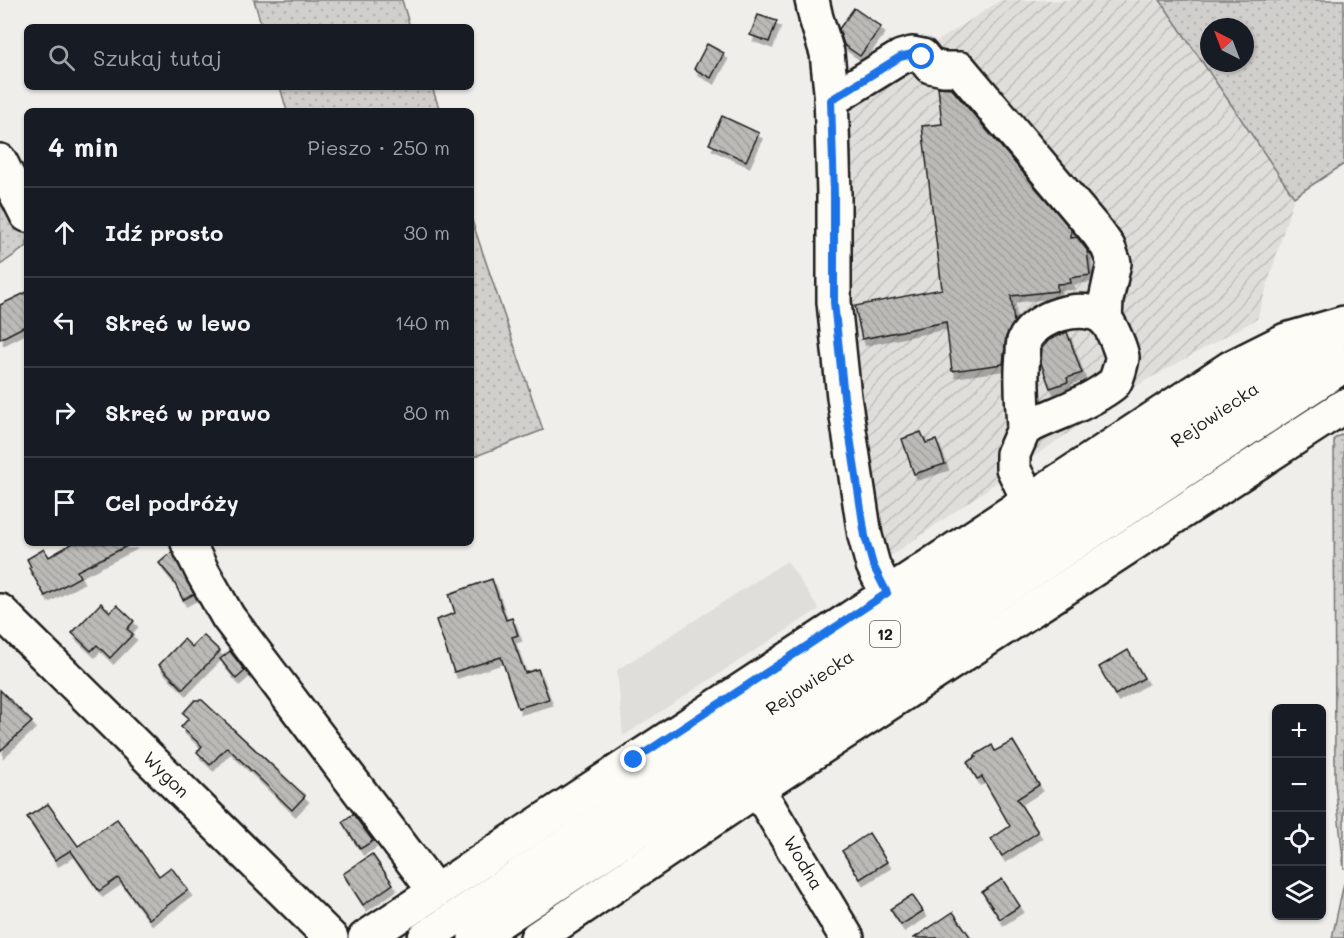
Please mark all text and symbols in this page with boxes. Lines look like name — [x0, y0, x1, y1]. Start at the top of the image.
north arrow — [1200, 18, 1254, 72]
search box — [24, 24, 474, 90]
icon: search — [45, 41, 78, 74]
text: Szukaj tutaj — [93, 43, 222, 72]
route start — [908, 43, 934, 69]
text: 4 min — [48, 130, 118, 164]
text: Pieszo · 250 m — [308, 134, 450, 160]
icon: ahead — [48, 216, 81, 249]
text: Idź prosto — [105, 218, 223, 247]
text: 30 m — [404, 219, 450, 245]
icon: left — [48, 306, 81, 339]
text: Skręć w lewo — [105, 308, 251, 337]
text: 140 m — [395, 309, 450, 335]
street label: Rejowiecka — [1166, 376, 1263, 452]
icon: right — [48, 396, 81, 429]
text: Skręć w prawo — [105, 398, 270, 427]
text: 80 m — [403, 399, 450, 425]
icon: arrive — [48, 486, 81, 519]
text: Cel podróży — [105, 488, 239, 517]
road number: 12 — [870, 621, 900, 647]
street label: Rejowiecka — [761, 644, 858, 720]
map controls — [1272, 704, 1326, 920]
button: + — [1272, 704, 1326, 758]
street label: Wygon — [138, 746, 195, 803]
route end — [620, 746, 646, 772]
button: − — [1272, 758, 1326, 812]
button: locate — [1272, 812, 1326, 866]
street label: Wodna — [778, 831, 829, 894]
button: layers — [1272, 866, 1326, 920]

